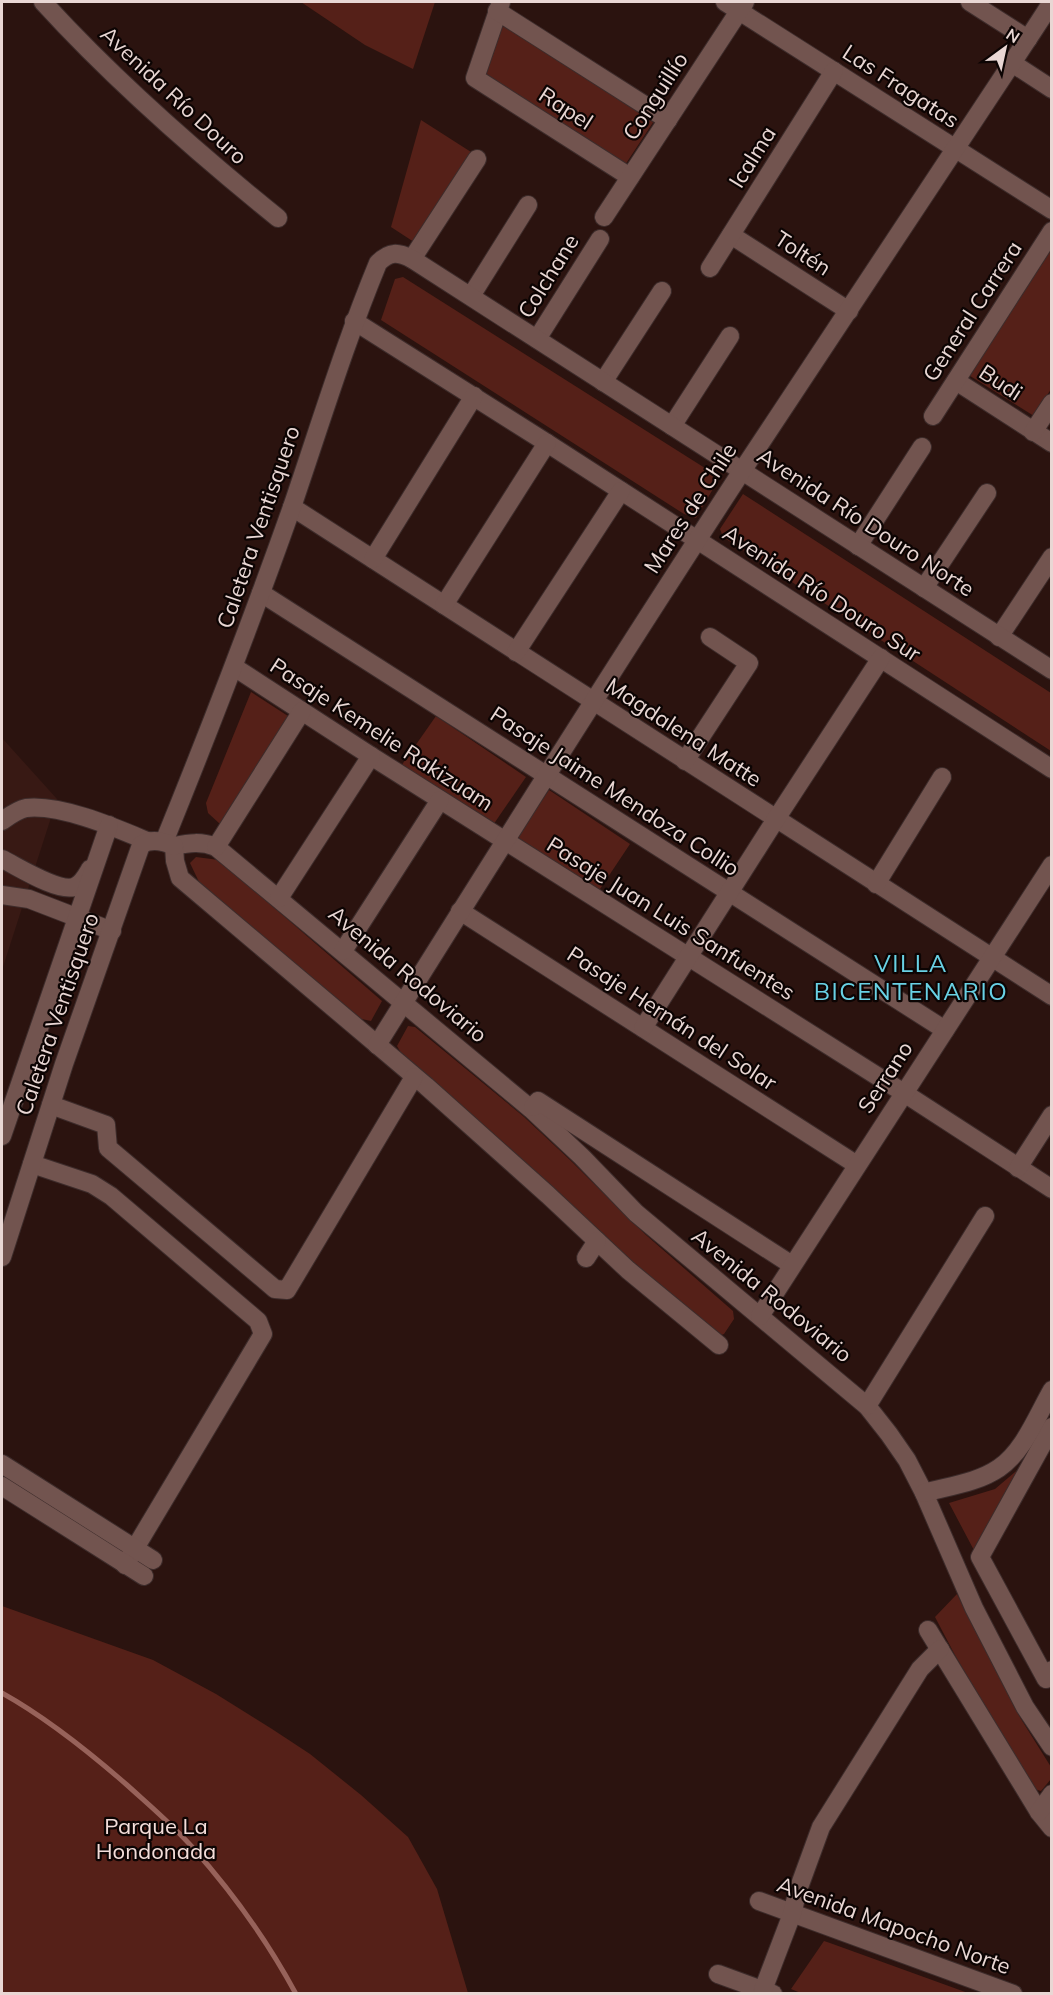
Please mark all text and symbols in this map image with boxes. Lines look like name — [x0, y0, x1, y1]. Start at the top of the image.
north arrow — [975, 18, 1035, 78]
street label: Avenida Río Douro — [95, 20, 253, 170]
text: N — [1003, 24, 1024, 47]
street label: Las Fragatas — [837, 38, 965, 134]
street label: Conguillío — [616, 47, 694, 145]
street label: Rapel — [534, 80, 598, 136]
street label: Icalma — [722, 121, 782, 193]
street label: Toltén — [769, 224, 837, 282]
street label: Colchane — [511, 229, 585, 323]
street label: General Carrera — [916, 236, 1028, 386]
street label: Budi — [974, 358, 1028, 406]
street label: Caletera Ventisquero — [210, 422, 306, 632]
street label: Mares de Chile — [637, 438, 743, 578]
street label: Avenida Río Douro Norte — [752, 441, 980, 603]
street label: Avenida Río Douro Sur — [718, 519, 926, 667]
street label: Pasaje Kemelie Rakizuam — [265, 651, 499, 817]
street label: Magdalena Matte — [601, 671, 767, 793]
street label: Pasaje Jaime Mendoza Collio — [485, 700, 745, 882]
street label: Pasaje Juan Luis Sanfuentes — [542, 830, 800, 1006]
street label: Avenida Rodoviario — [323, 900, 493, 1048]
street label: Caletera Ventisquero — [9, 909, 105, 1119]
street label: Pasaje Hernán del Solar — [562, 940, 782, 1096]
district label: VILLA BICENTENARIO — [814, 948, 1008, 1006]
street label: Serrano — [851, 1036, 919, 1118]
street label: Avenida Rodoviario — [686, 1222, 858, 1368]
park label: Parque La Hondonada — [96, 1812, 216, 1865]
street label: Avenida Mapocho Norte — [773, 1870, 1015, 1980]

